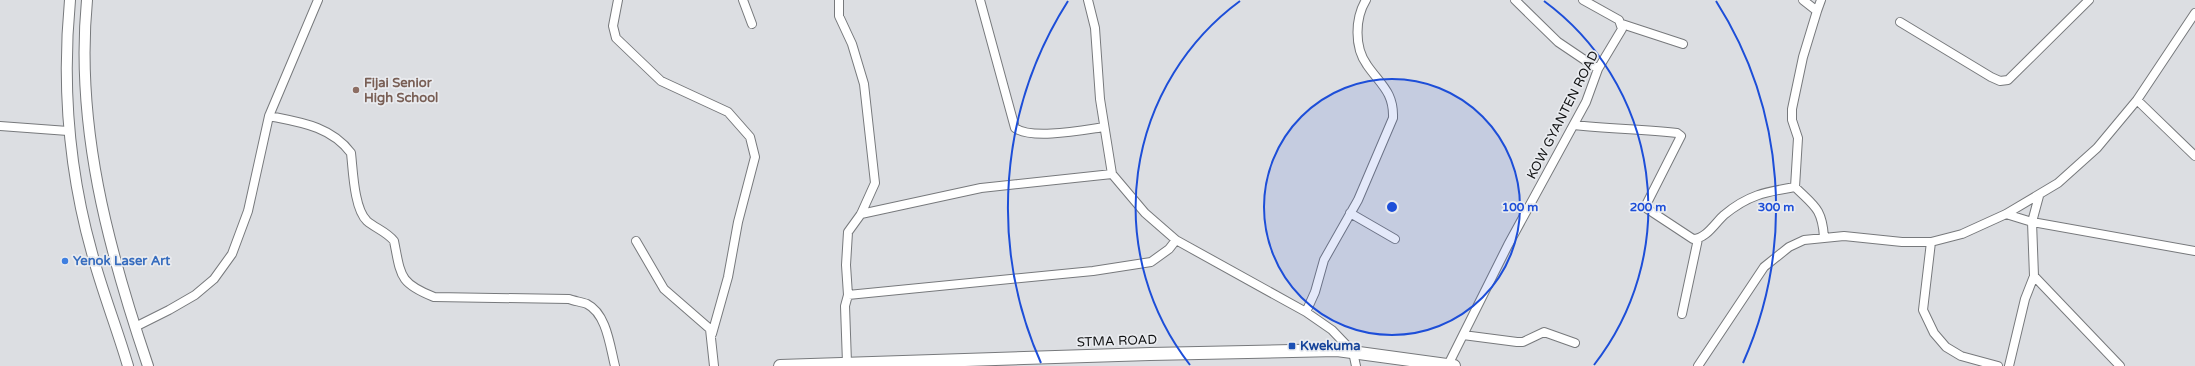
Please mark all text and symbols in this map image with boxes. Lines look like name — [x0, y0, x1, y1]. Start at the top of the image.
street label: KOW GYANTEN ROAD — [1524, 48, 1602, 182]
place label: Fijai Senior High School — [364, 75, 438, 106]
marker: Fijai Senior High School — [351, 85, 361, 95]
centre of rings — [1385, 200, 1399, 214]
text: 100 m — [1502, 200, 1538, 214]
text: 200 m — [1630, 200, 1666, 214]
text: 300 m — [1758, 200, 1794, 214]
place label: Yenok Laser Art — [73, 253, 170, 269]
marker: Yenok Laser Art — [60, 256, 70, 266]
street label: STMA ROAD — [1077, 332, 1158, 350]
place label: Kwekuma — [1300, 338, 1361, 354]
marker: Kwekuma — [1287, 341, 1297, 351]

